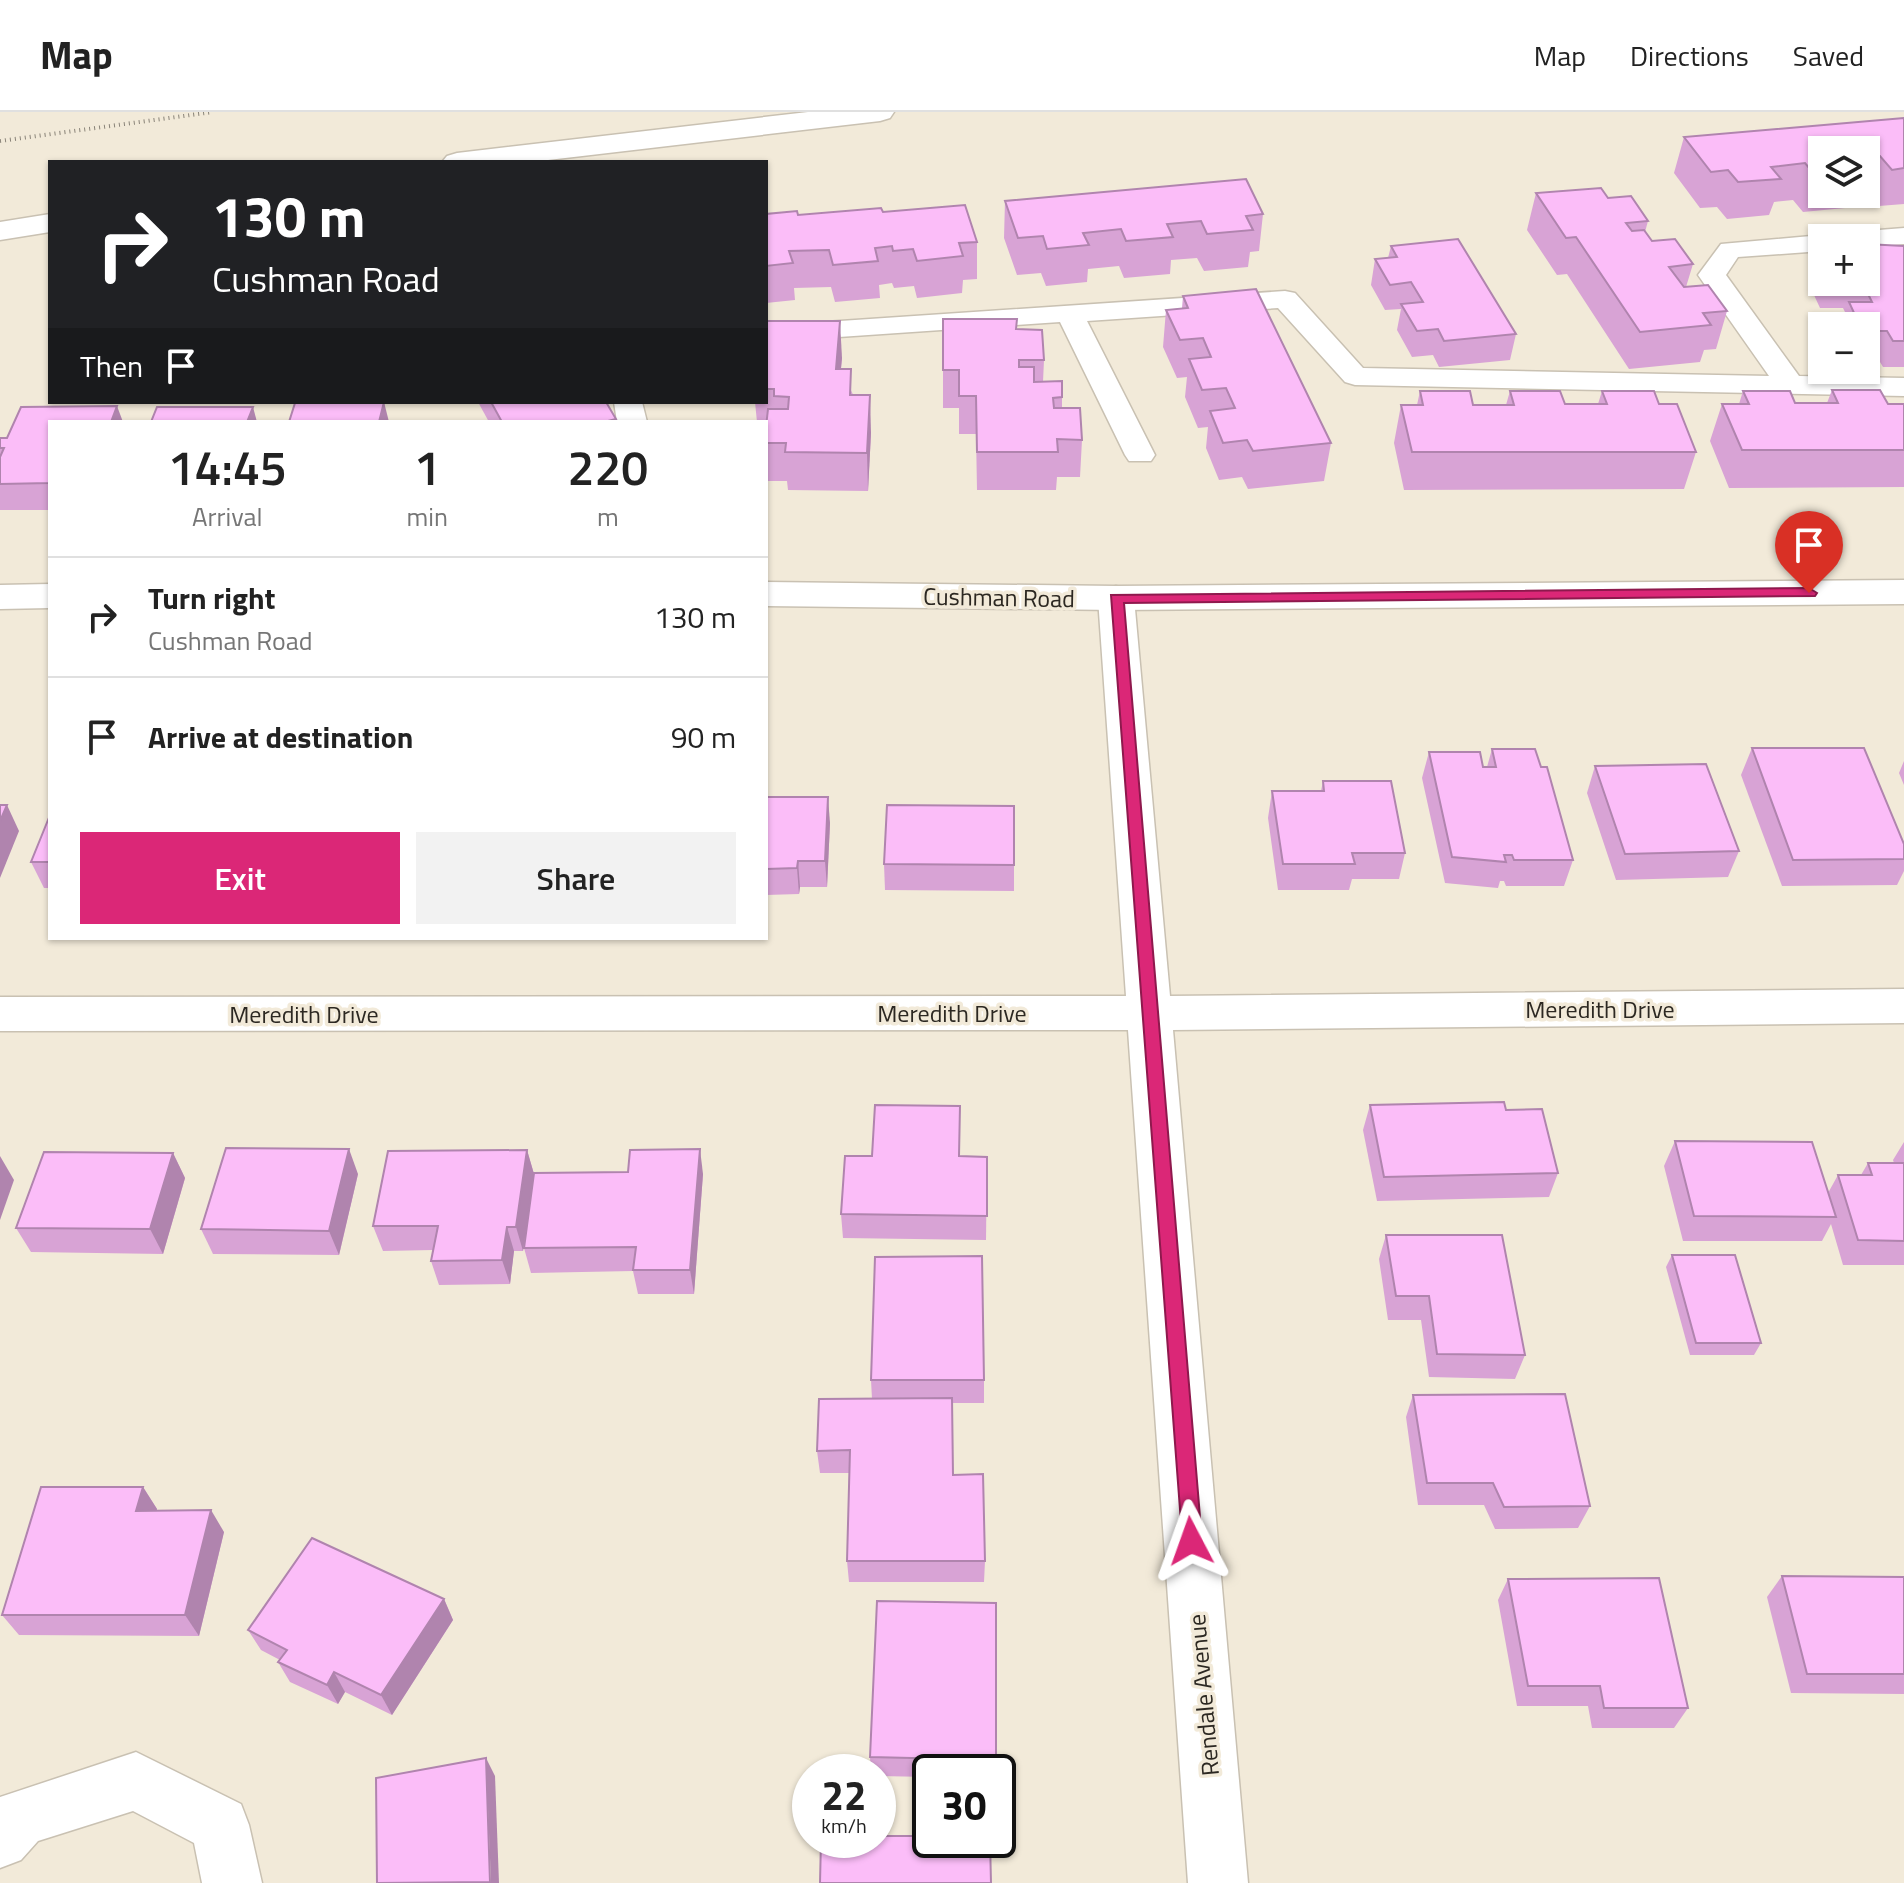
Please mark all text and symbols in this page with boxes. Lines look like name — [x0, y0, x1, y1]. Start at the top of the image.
text: Map — [40, 26, 113, 84]
text: Map — [1534, 34, 1586, 77]
text: Directions — [1630, 34, 1749, 77]
text: Saved — [1793, 34, 1864, 77]
map controls — [1808, 136, 1880, 384]
button: layers — [1808, 136, 1880, 208]
text: 130 m — [212, 174, 365, 259]
icon: right — [80, 192, 184, 296]
button: + — [1808, 224, 1880, 296]
text: Cushman Road — [212, 251, 440, 306]
button: − — [1808, 312, 1880, 384]
text: Then — [80, 343, 143, 389]
icon: arrive — [159, 344, 203, 388]
text: 14:45 — [168, 431, 287, 504]
text: 1 — [414, 431, 441, 504]
text: 220 — [568, 431, 648, 504]
text: Arrival — [192, 497, 262, 536]
text: min — [406, 497, 448, 536]
text: m — [597, 497, 619, 536]
pin — [1775, 511, 1843, 593]
icon: arrive — [1787, 523, 1831, 567]
text: Turn right — [148, 575, 276, 621]
street label: Cushman Road — [923, 578, 1075, 616]
text: 130 m — [654, 594, 736, 640]
icon: right — [80, 595, 124, 639]
text: Cushman Road — [148, 621, 312, 660]
text: Arrive at destination — [148, 714, 413, 760]
text: 90 m — [671, 714, 736, 760]
icon: arrive — [80, 715, 124, 759]
button: Exit — [80, 832, 400, 924]
button: Share — [416, 832, 736, 924]
street label: Meredith Drive — [1525, 991, 1675, 1027]
street label: Meredith Drive — [877, 995, 1027, 1031]
street label: Meredith Drive — [229, 996, 379, 1032]
position arrow — [1149, 1499, 1233, 1583]
street label: Rendale Avenue — [1178, 1613, 1228, 1777]
speed limit sign: 30 — [912, 1754, 1016, 1858]
text: 22 — [822, 1765, 866, 1826]
text: km/h — [821, 1810, 867, 1841]

